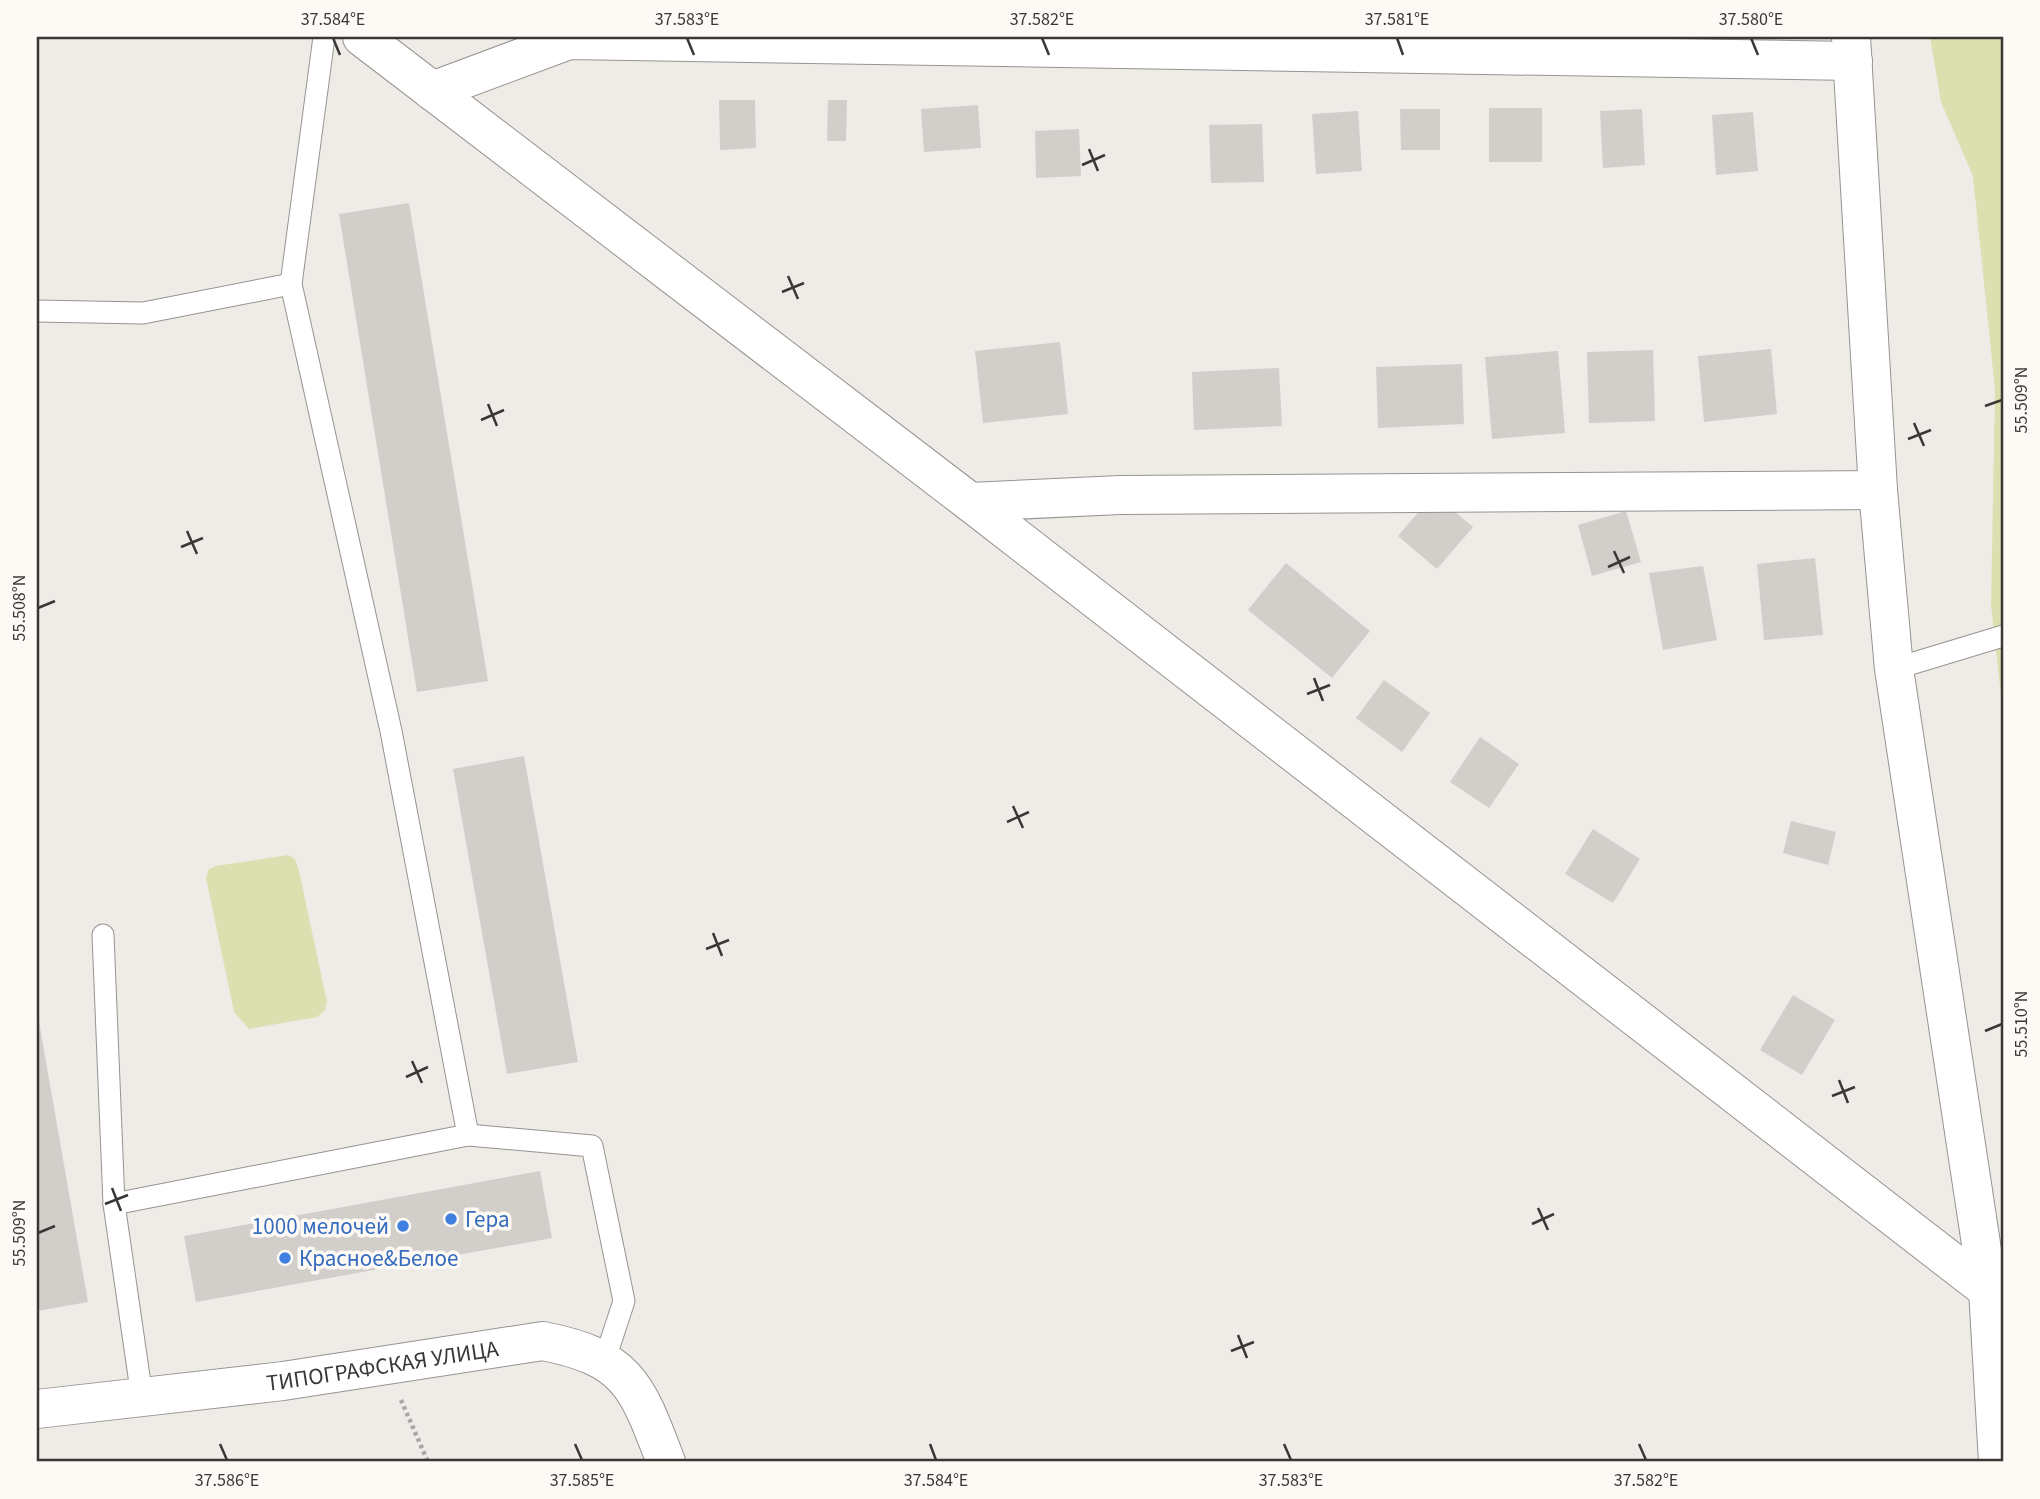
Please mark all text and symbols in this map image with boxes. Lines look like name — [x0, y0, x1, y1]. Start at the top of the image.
text: 37.584°E — [301, 7, 365, 32]
text: 37.583°E — [655, 7, 719, 32]
text: 37.582°E — [1010, 7, 1074, 32]
text: 37.581°E — [1365, 7, 1429, 32]
text: 37.580°E — [1719, 7, 1783, 32]
text: 55.509°N — [2009, 367, 2034, 433]
text: 55.508°N — [7, 575, 32, 641]
text: 55.510°N — [2009, 991, 2034, 1057]
text: 55.509°N — [7, 1200, 32, 1266]
place label: Гера — [465, 1203, 509, 1236]
place label: 1000 мелочей — [252, 1210, 389, 1243]
marker: Гера — [443, 1211, 459, 1227]
marker: 1000 мелочей — [395, 1218, 411, 1234]
place label: Красное&Белое — [299, 1242, 459, 1275]
marker: Красное&Белое — [277, 1250, 293, 1266]
street label: ТИПОГРАФСКАЯ УЛИЦА — [265, 1332, 501, 1400]
text: 37.586°E — [195, 1468, 259, 1493]
text: 37.585°E — [550, 1468, 614, 1493]
text: 37.584°E — [904, 1468, 968, 1493]
text: 37.583°E — [1259, 1468, 1323, 1493]
text: 37.582°E — [1614, 1468, 1678, 1493]

